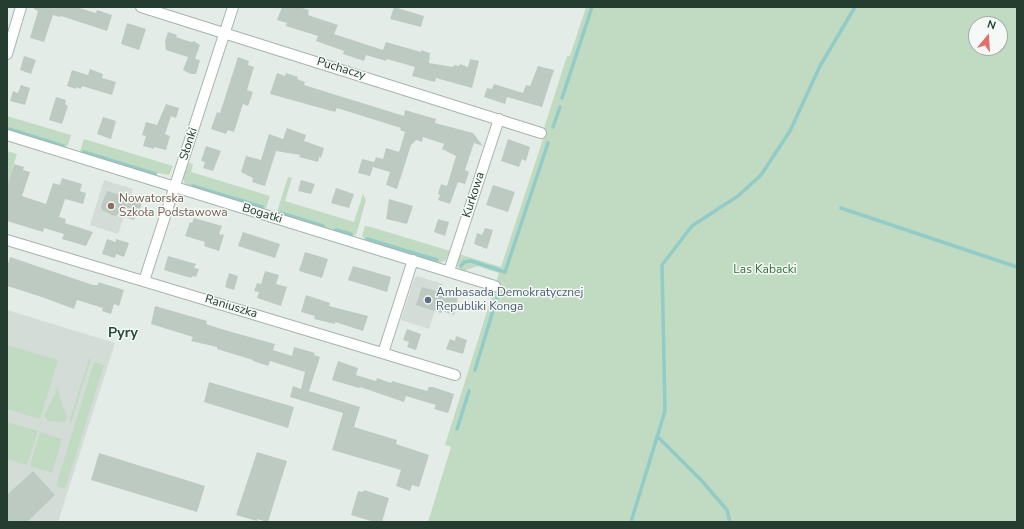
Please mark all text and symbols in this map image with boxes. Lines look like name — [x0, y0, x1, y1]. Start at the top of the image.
north arrow — [968, 16, 1008, 56]
text: N — [985, 17, 998, 33]
street label: Puchaczy — [315, 55, 367, 83]
street label: Słonki — [177, 126, 201, 162]
street label: Kurkowa — [460, 170, 488, 220]
place label: Nowatorska Szkoła Podstawowa — [119, 192, 228, 220]
marker: Nowatorska Szkoła Podstawowa — [106, 201, 116, 211]
street label: Bogatki — [240, 201, 284, 227]
park label: Las Kabacki — [733, 263, 797, 277]
place label: Ambasada Demokratycznej Republiki Konga — [436, 286, 583, 314]
street label: Raniuszka — [203, 292, 259, 322]
marker: Ambasada Demokratycznej Republiki Konga — [423, 295, 433, 305]
district label: Pyry — [108, 326, 138, 342]

